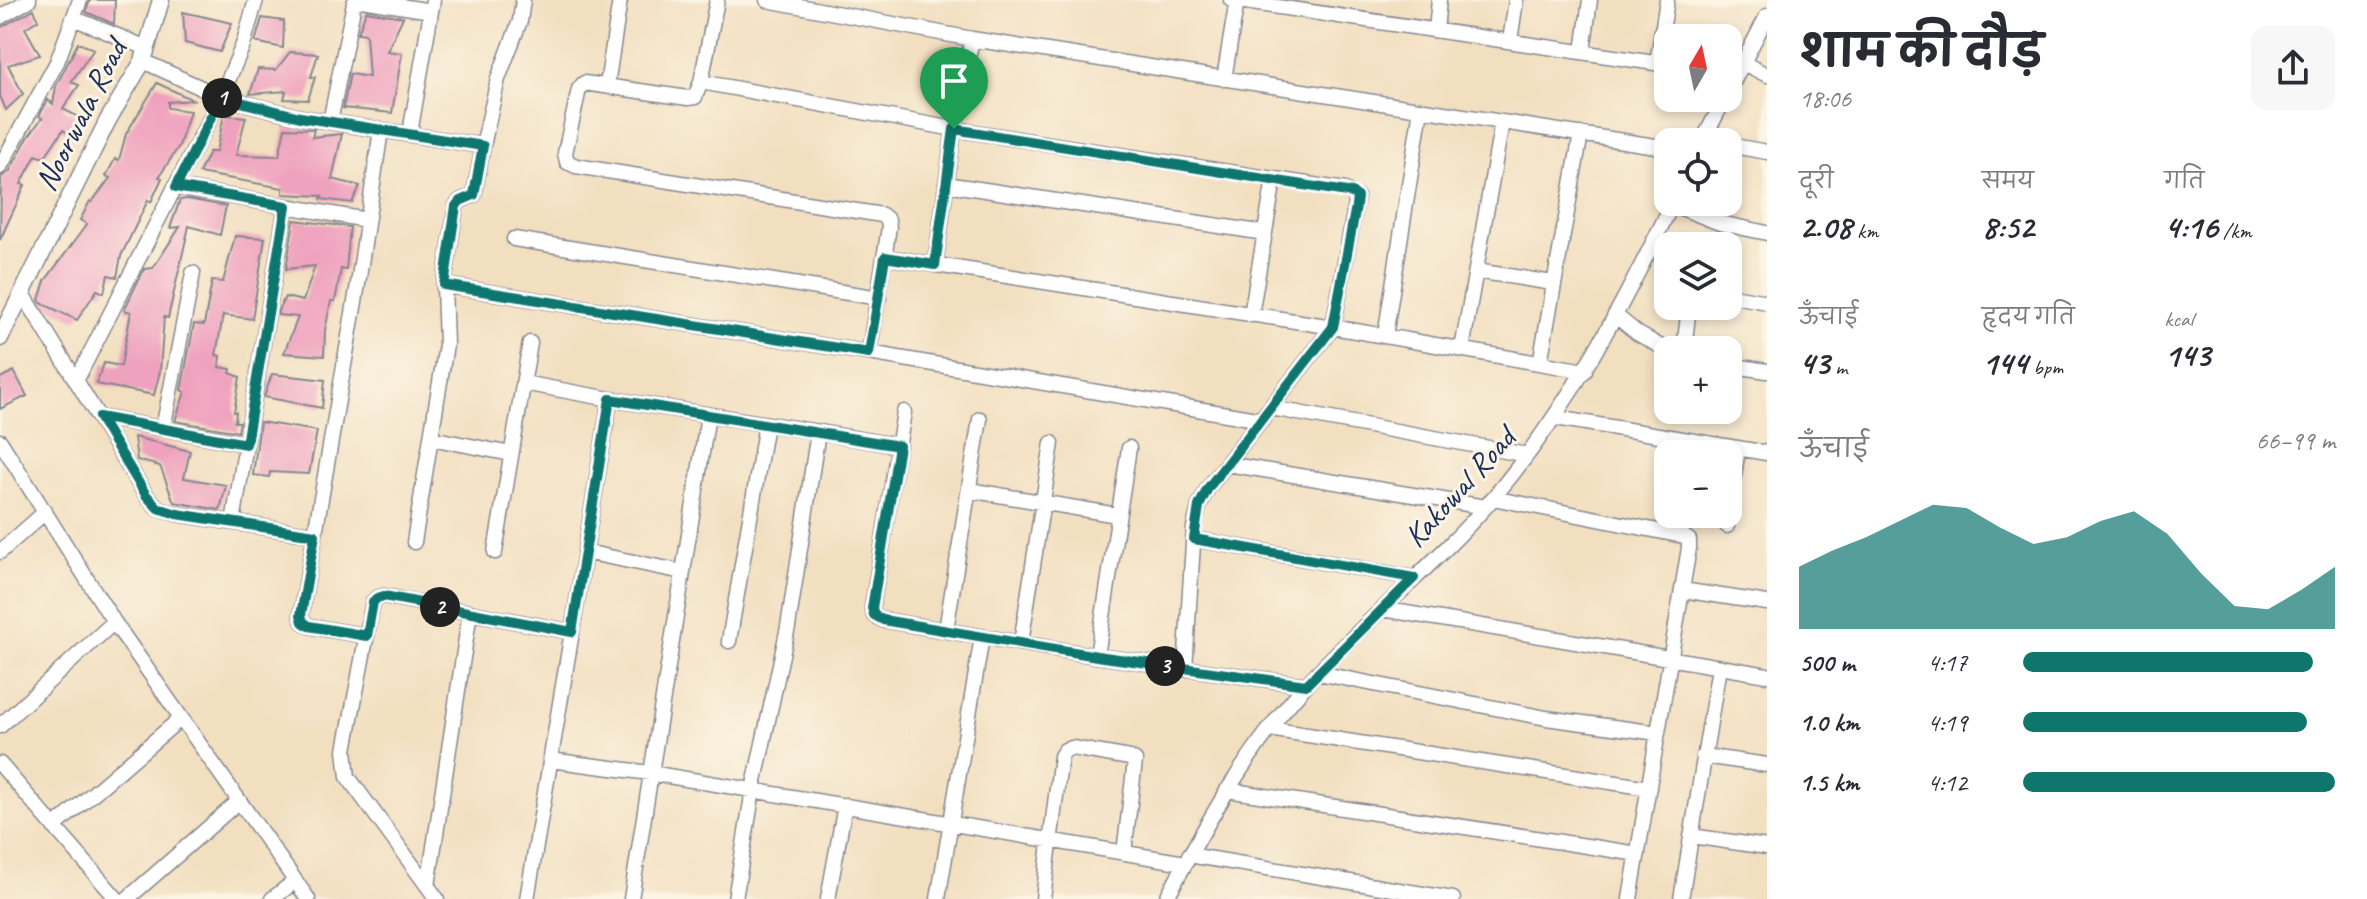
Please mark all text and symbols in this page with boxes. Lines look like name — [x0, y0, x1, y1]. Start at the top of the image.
north arrow — [1654, 24, 1742, 112]
map controls — [1654, 24, 1742, 528]
text: शाम की दौड़ — [1799, 24, 2043, 79]
button: share — [2251, 26, 2335, 110]
street label: Noorwala Road — [25, 29, 138, 198]
pin — [920, 47, 988, 129]
icon: arrive — [932, 59, 976, 103]
pin: 1 — [202, 78, 242, 118]
text: 18:06 — [1799, 82, 1851, 115]
text: 1 — [217, 84, 227, 112]
button: locate — [1654, 128, 1742, 216]
text: दूरी — [1799, 167, 1834, 195]
text: समय — [1982, 167, 2034, 195]
text: गति — [2164, 167, 2204, 195]
text: 2.08 — [1799, 205, 1852, 248]
text: 8:52 — [1982, 205, 2034, 248]
text: 4:16 — [2164, 205, 2218, 248]
text: km — [1852, 217, 1878, 245]
text: /km — [2218, 217, 2252, 245]
button: layers — [1654, 232, 1742, 320]
text: ऊँचाई — [1799, 303, 1858, 331]
text: हृदय गति — [1982, 303, 2075, 331]
text: kcal — [2164, 305, 2193, 333]
text: 143 — [2164, 333, 2210, 376]
button: + — [1654, 336, 1742, 424]
text: 43 — [1799, 341, 1830, 384]
text: 144 — [1982, 341, 2028, 384]
text: m — [1830, 353, 1847, 381]
text: bpm — [2028, 353, 2063, 381]
street label: Kakowal Road — [1395, 415, 1527, 556]
text: 66–99 m — [2256, 424, 2335, 457]
text: ऊँचाई — [1799, 432, 1869, 465]
button: − — [1654, 440, 1742, 528]
pin: 2 — [420, 587, 460, 627]
text: 2 — [435, 593, 445, 621]
pin: 3 — [1145, 646, 1185, 686]
text: 500 m — [1799, 646, 1855, 679]
text: 4:17 — [1927, 646, 1967, 679]
text: 3 — [1160, 652, 1170, 680]
text: 1.0 km — [1799, 706, 1859, 739]
text: 4:19 — [1927, 706, 1967, 739]
text: 1.5 km — [1799, 766, 1859, 799]
text: 4:12 — [1927, 766, 1967, 799]

